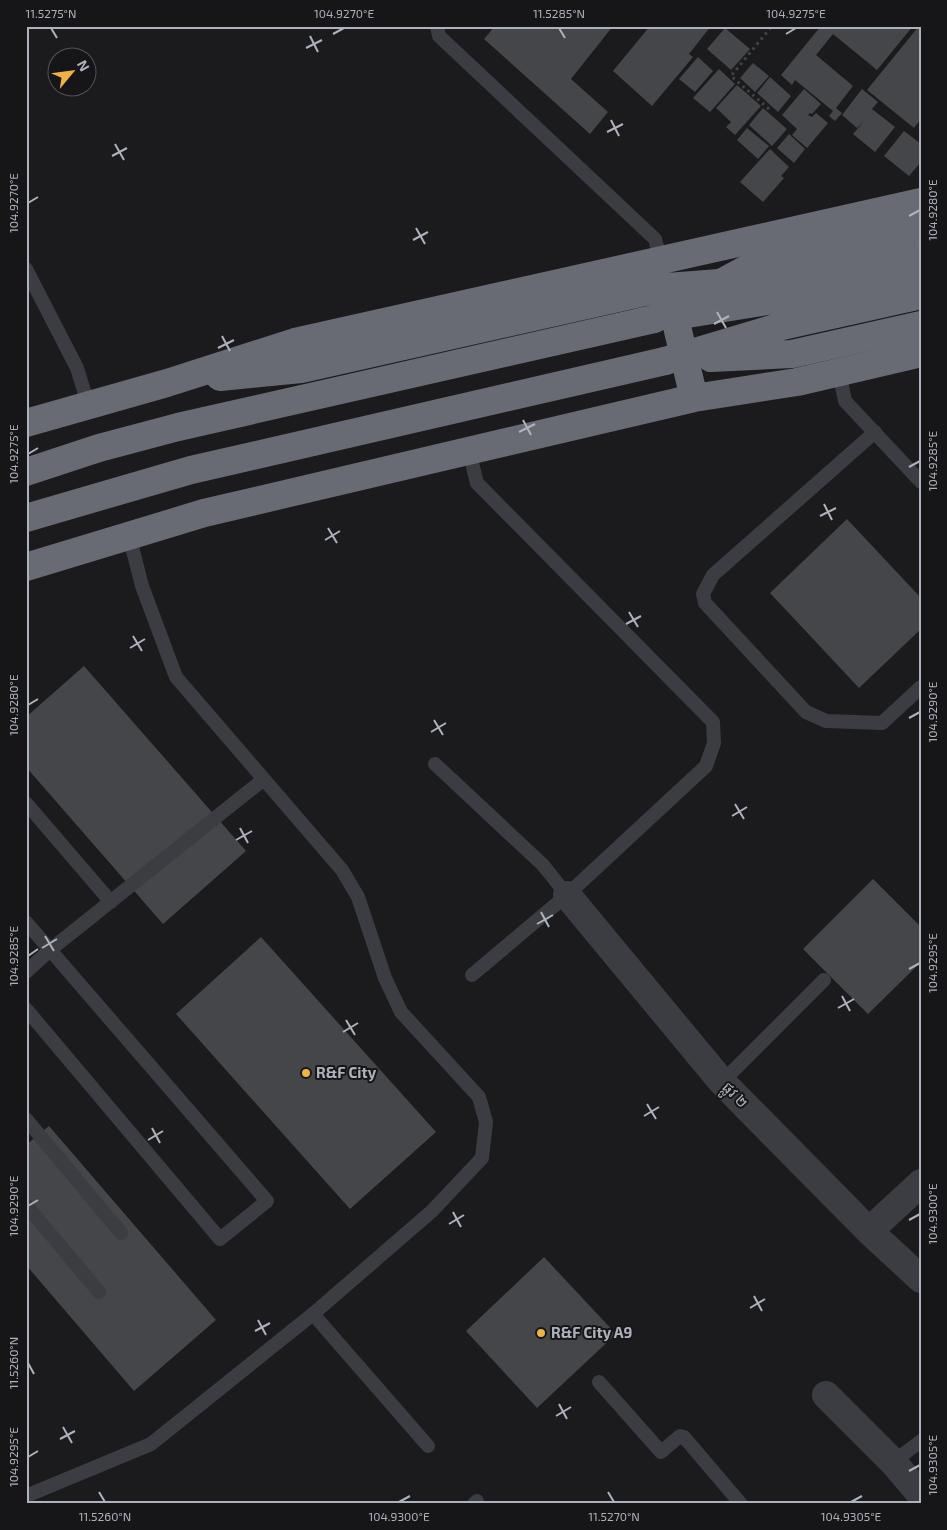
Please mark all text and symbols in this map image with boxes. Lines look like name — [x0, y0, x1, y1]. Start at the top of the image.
text: 11.5275°N — [26, 6, 76, 20]
text: 104.9270°E — [314, 6, 374, 20]
text: 11.5285°N — [533, 6, 585, 20]
text: 104.9275°E — [766, 6, 826, 20]
north arrow — [48, 48, 98, 98]
text: N — [74, 57, 94, 74]
text: 104.9270°E — [6, 173, 20, 233]
text: 104.9280°E — [925, 179, 939, 241]
text: 104.9275°E — [6, 424, 20, 484]
text: 104.9285°E — [925, 430, 939, 491]
text: 104.9280°E — [6, 674, 20, 736]
text: 104.9290°E — [925, 681, 939, 742]
text: 104.9285°E — [6, 925, 20, 986]
text: 104.9295°E — [925, 933, 939, 993]
place label: R&F City — [316, 1063, 377, 1082]
marker: R&F City — [300, 1067, 312, 1079]
street label: ផ្លូវ ២ — [715, 1078, 752, 1115]
text: 104.9290°E — [6, 1175, 20, 1236]
text: 104.9300°E — [925, 1183, 939, 1245]
place label: R&F City A9 — [551, 1323, 632, 1342]
marker: R&F City A9 — [535, 1327, 547, 1339]
text: 11.5260°N — [6, 1337, 20, 1389]
text: 104.9295°E — [6, 1427, 20, 1487]
text: 104.9305°E — [925, 1435, 939, 1495]
text: 11.5260°N — [79, 1509, 131, 1523]
text: 104.9300°E — [368, 1509, 430, 1523]
text: 11.5270°N — [588, 1509, 640, 1523]
text: 104.9305°E — [821, 1509, 881, 1523]

